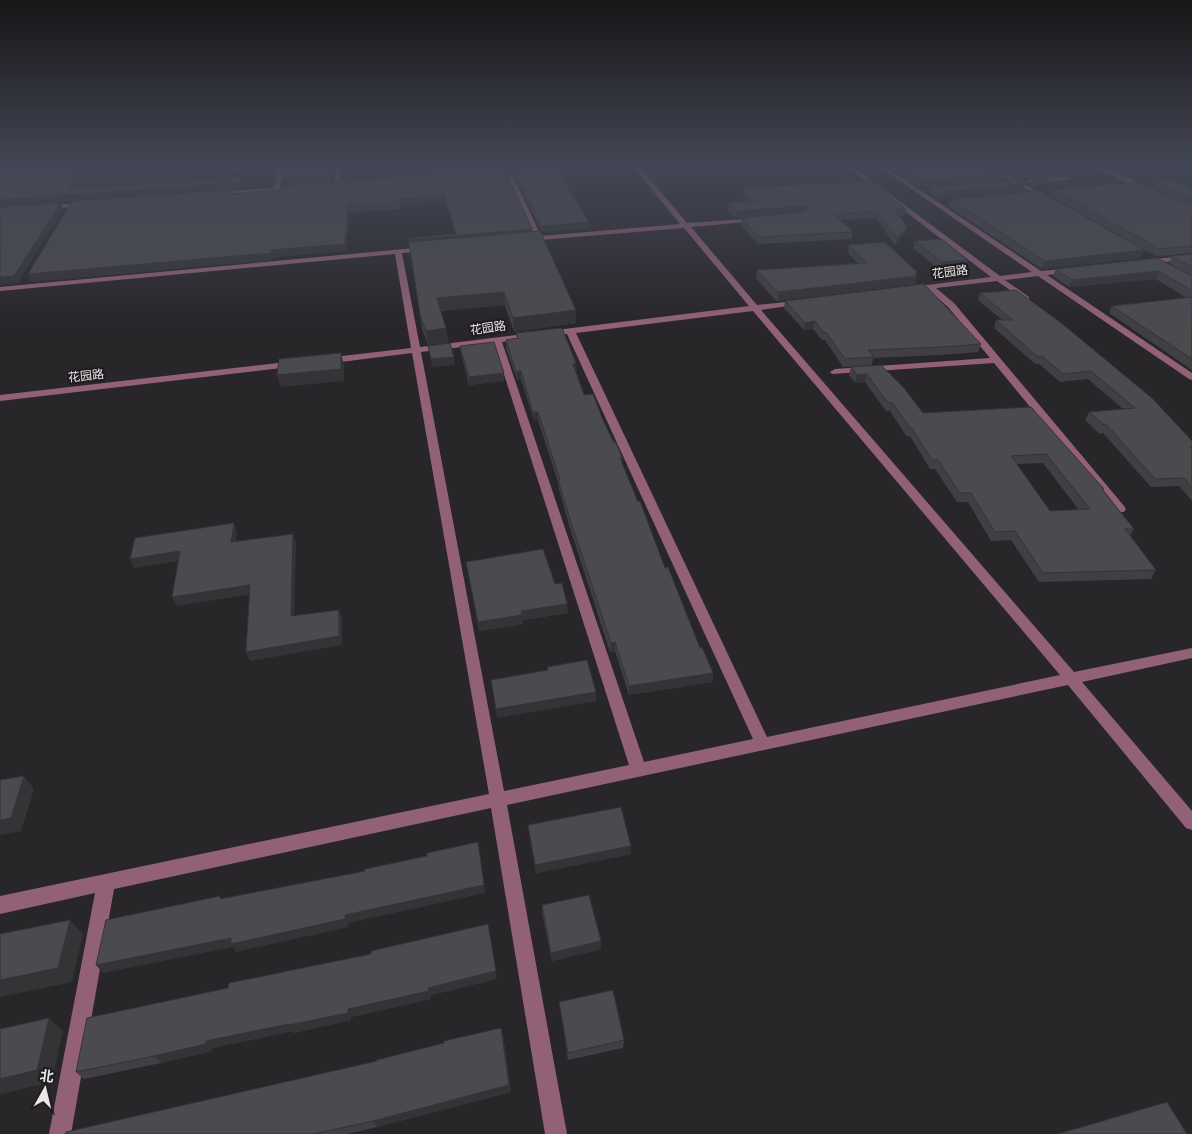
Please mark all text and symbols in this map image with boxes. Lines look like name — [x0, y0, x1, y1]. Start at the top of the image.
street label: 花园路 — [931, 263, 969, 281]
street label: 花园路 — [469, 319, 507, 337]
street label: 花园路 — [67, 367, 105, 385]
north arrow — [20, 1064, 70, 1114]
text: 北 — [39, 1067, 55, 1085]

